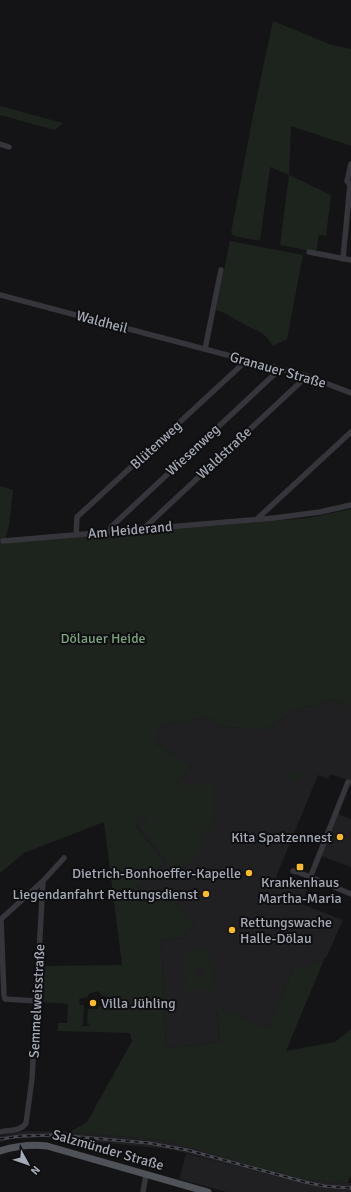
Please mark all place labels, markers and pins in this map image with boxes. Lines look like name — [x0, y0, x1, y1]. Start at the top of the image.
place label: Kita Spatzennest — [231, 829, 332, 846]
marker: Kita Spatzennest — [335, 832, 345, 842]
marker: Krankenhaus Martha-Maria — [295, 862, 305, 872]
place label: Dietrich-Bonhoeffer-Kapelle — [72, 865, 241, 882]
marker: Dietrich-Bonhoeffer-Kapelle — [244, 868, 254, 878]
place label: Krankenhaus Martha-Maria — [258, 874, 342, 907]
place label: Liegendanfahrt Rettungsdienst — [12, 886, 198, 903]
marker: Liegendanfahrt Rettungsdienst — [201, 889, 211, 899]
place label: Rettungswache Halle-Dölau — [240, 914, 332, 947]
marker: Rettungswache Halle-Dölau — [227, 925, 237, 935]
place label: Villa Jühling — [101, 995, 176, 1012]
marker: Villa Jühling — [88, 998, 98, 1008]

